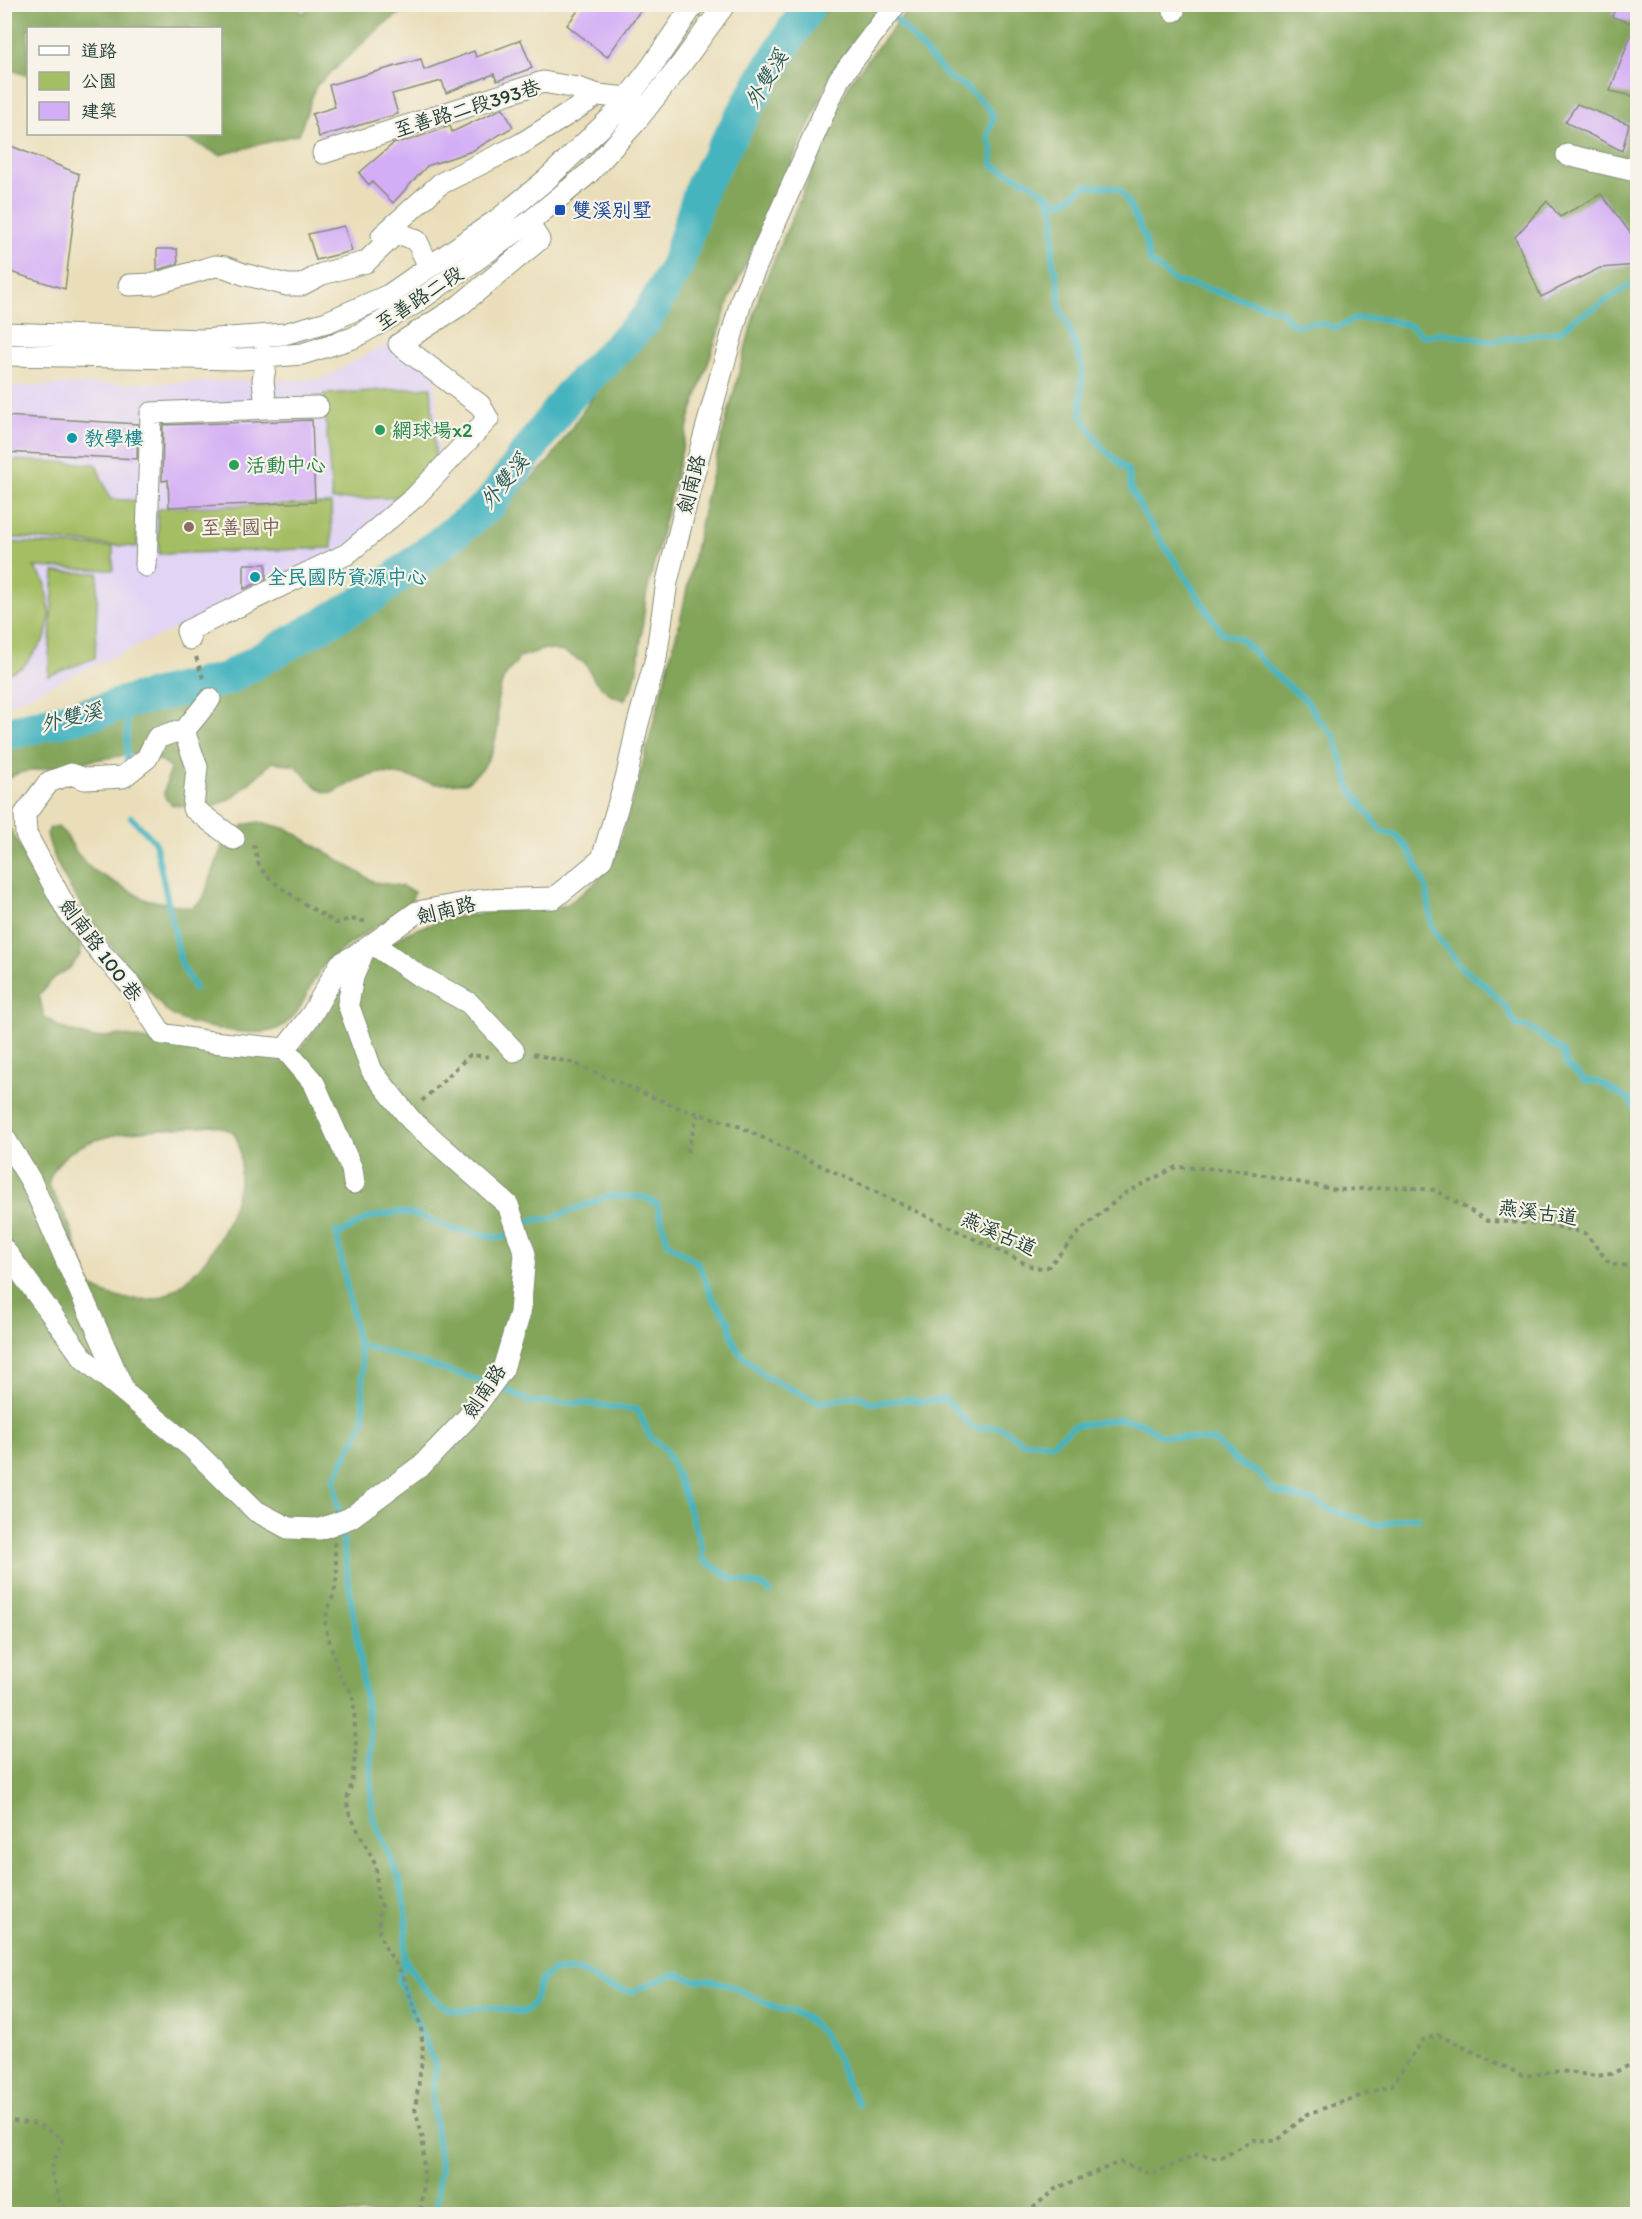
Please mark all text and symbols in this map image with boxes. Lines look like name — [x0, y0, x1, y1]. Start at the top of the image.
legend — [27, 27, 222, 135]
text: 道路 — [81, 40, 117, 62]
water label: 外雙溪 — [739, 45, 793, 112]
text: 公園 — [81, 70, 117, 92]
street label: 至善路二段393巷 — [391, 74, 544, 142]
text: 建築 — [81, 100, 117, 122]
place label: 雙溪別墅 — [572, 198, 652, 222]
marker: 雙溪別墅 — [553, 203, 567, 217]
street label: 至善路二段 — [371, 261, 467, 335]
place label: 網球場x2 — [392, 418, 473, 442]
marker: 網球場x2 — [373, 423, 387, 437]
place label: 教學樓 — [84, 426, 144, 450]
marker: 教學樓 — [65, 431, 79, 445]
water label: 外雙溪 — [474, 448, 534, 513]
street label: 劍南路 — [672, 451, 710, 516]
place label: 活動中心 — [246, 453, 326, 477]
marker: 活動中心 — [227, 458, 241, 472]
place label: 至善國中 — [201, 515, 281, 539]
marker: 至善國中 — [182, 520, 196, 534]
place label: 全民國防資源中心 — [267, 565, 427, 589]
marker: 全民國防資源中心 — [248, 570, 262, 584]
water label: 外雙溪 — [37, 697, 106, 737]
street label: 劍南路 — [414, 891, 479, 929]
street label: 劍南路 100 巷 — [54, 894, 148, 1007]
street label: 燕溪古道 — [1497, 1195, 1579, 1229]
street label: 燕溪古道 — [958, 1206, 1040, 1260]
street label: 劍南路 — [457, 1359, 511, 1423]

